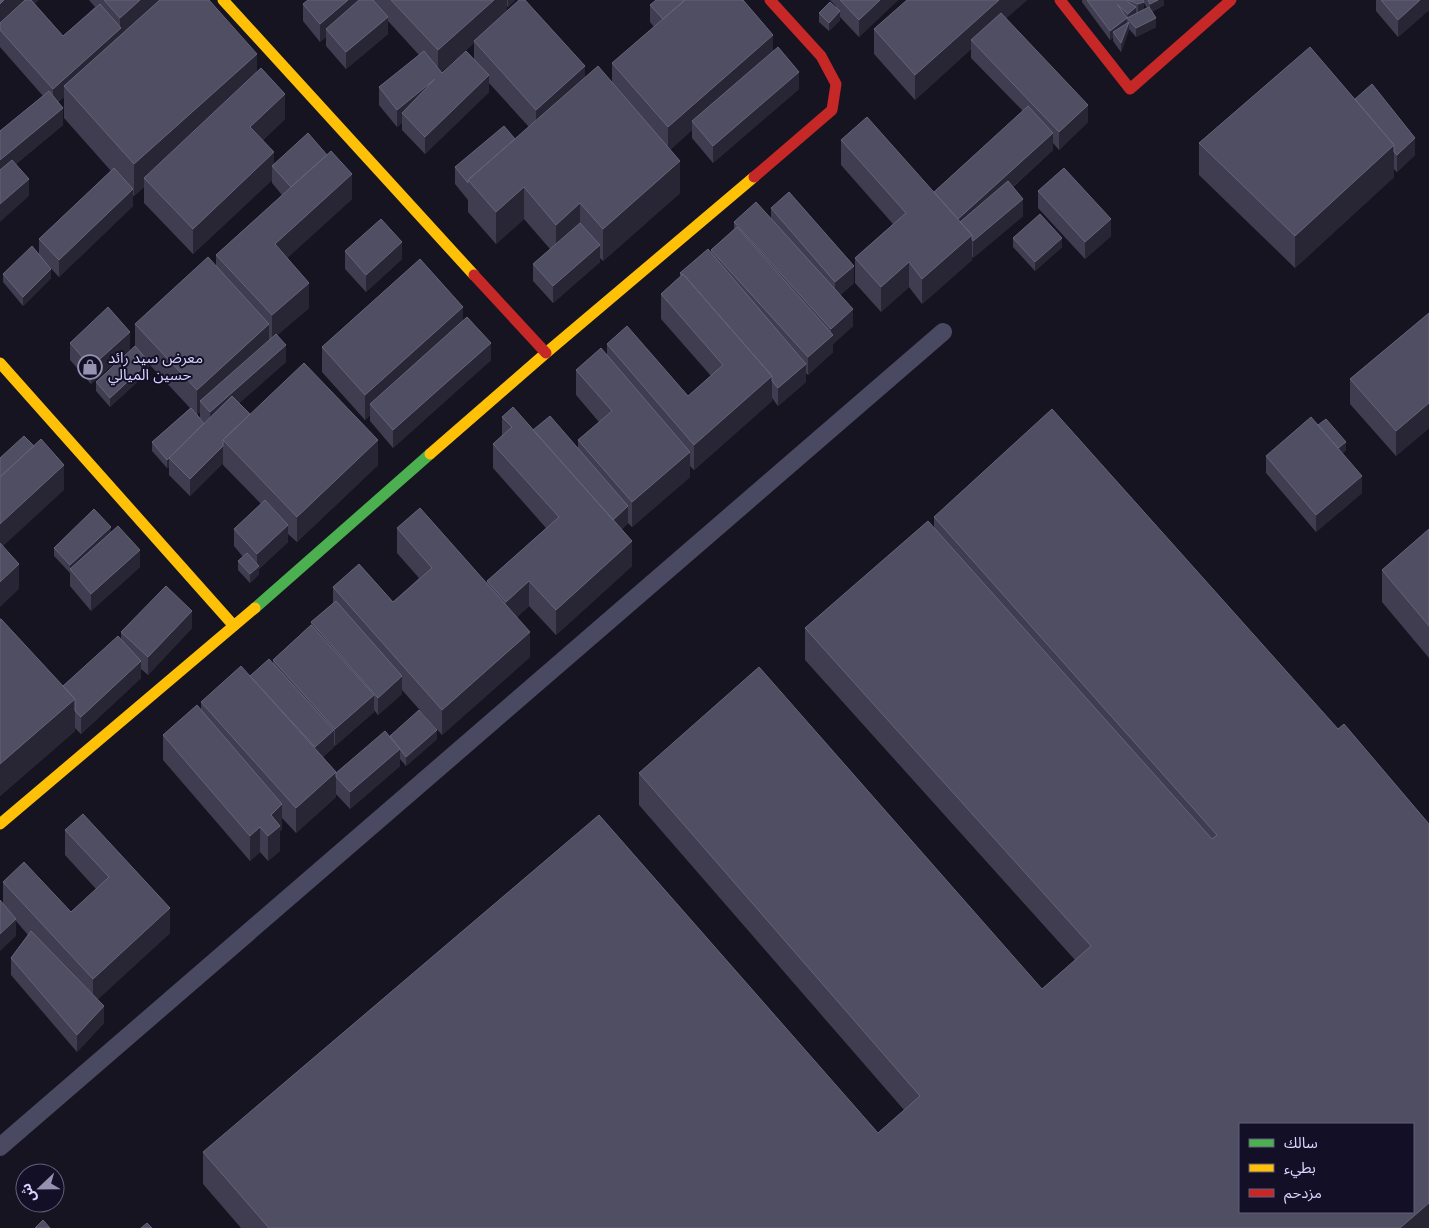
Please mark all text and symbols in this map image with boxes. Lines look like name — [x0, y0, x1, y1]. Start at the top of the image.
place label: معرض سيد رائد حسين الميالي — [108, 348, 203, 386]
shop icon: معرض سيد رائد حسين الميالي — [77, 354, 103, 380]
legend — [1239, 1123, 1414, 1213]
text: سالك — [1284, 1133, 1318, 1152]
text: بطيء — [1284, 1158, 1316, 1179]
north arrow — [15, 1163, 65, 1213]
text: ش — [16, 1181, 40, 1205]
text: مزدحم — [1284, 1183, 1322, 1204]

